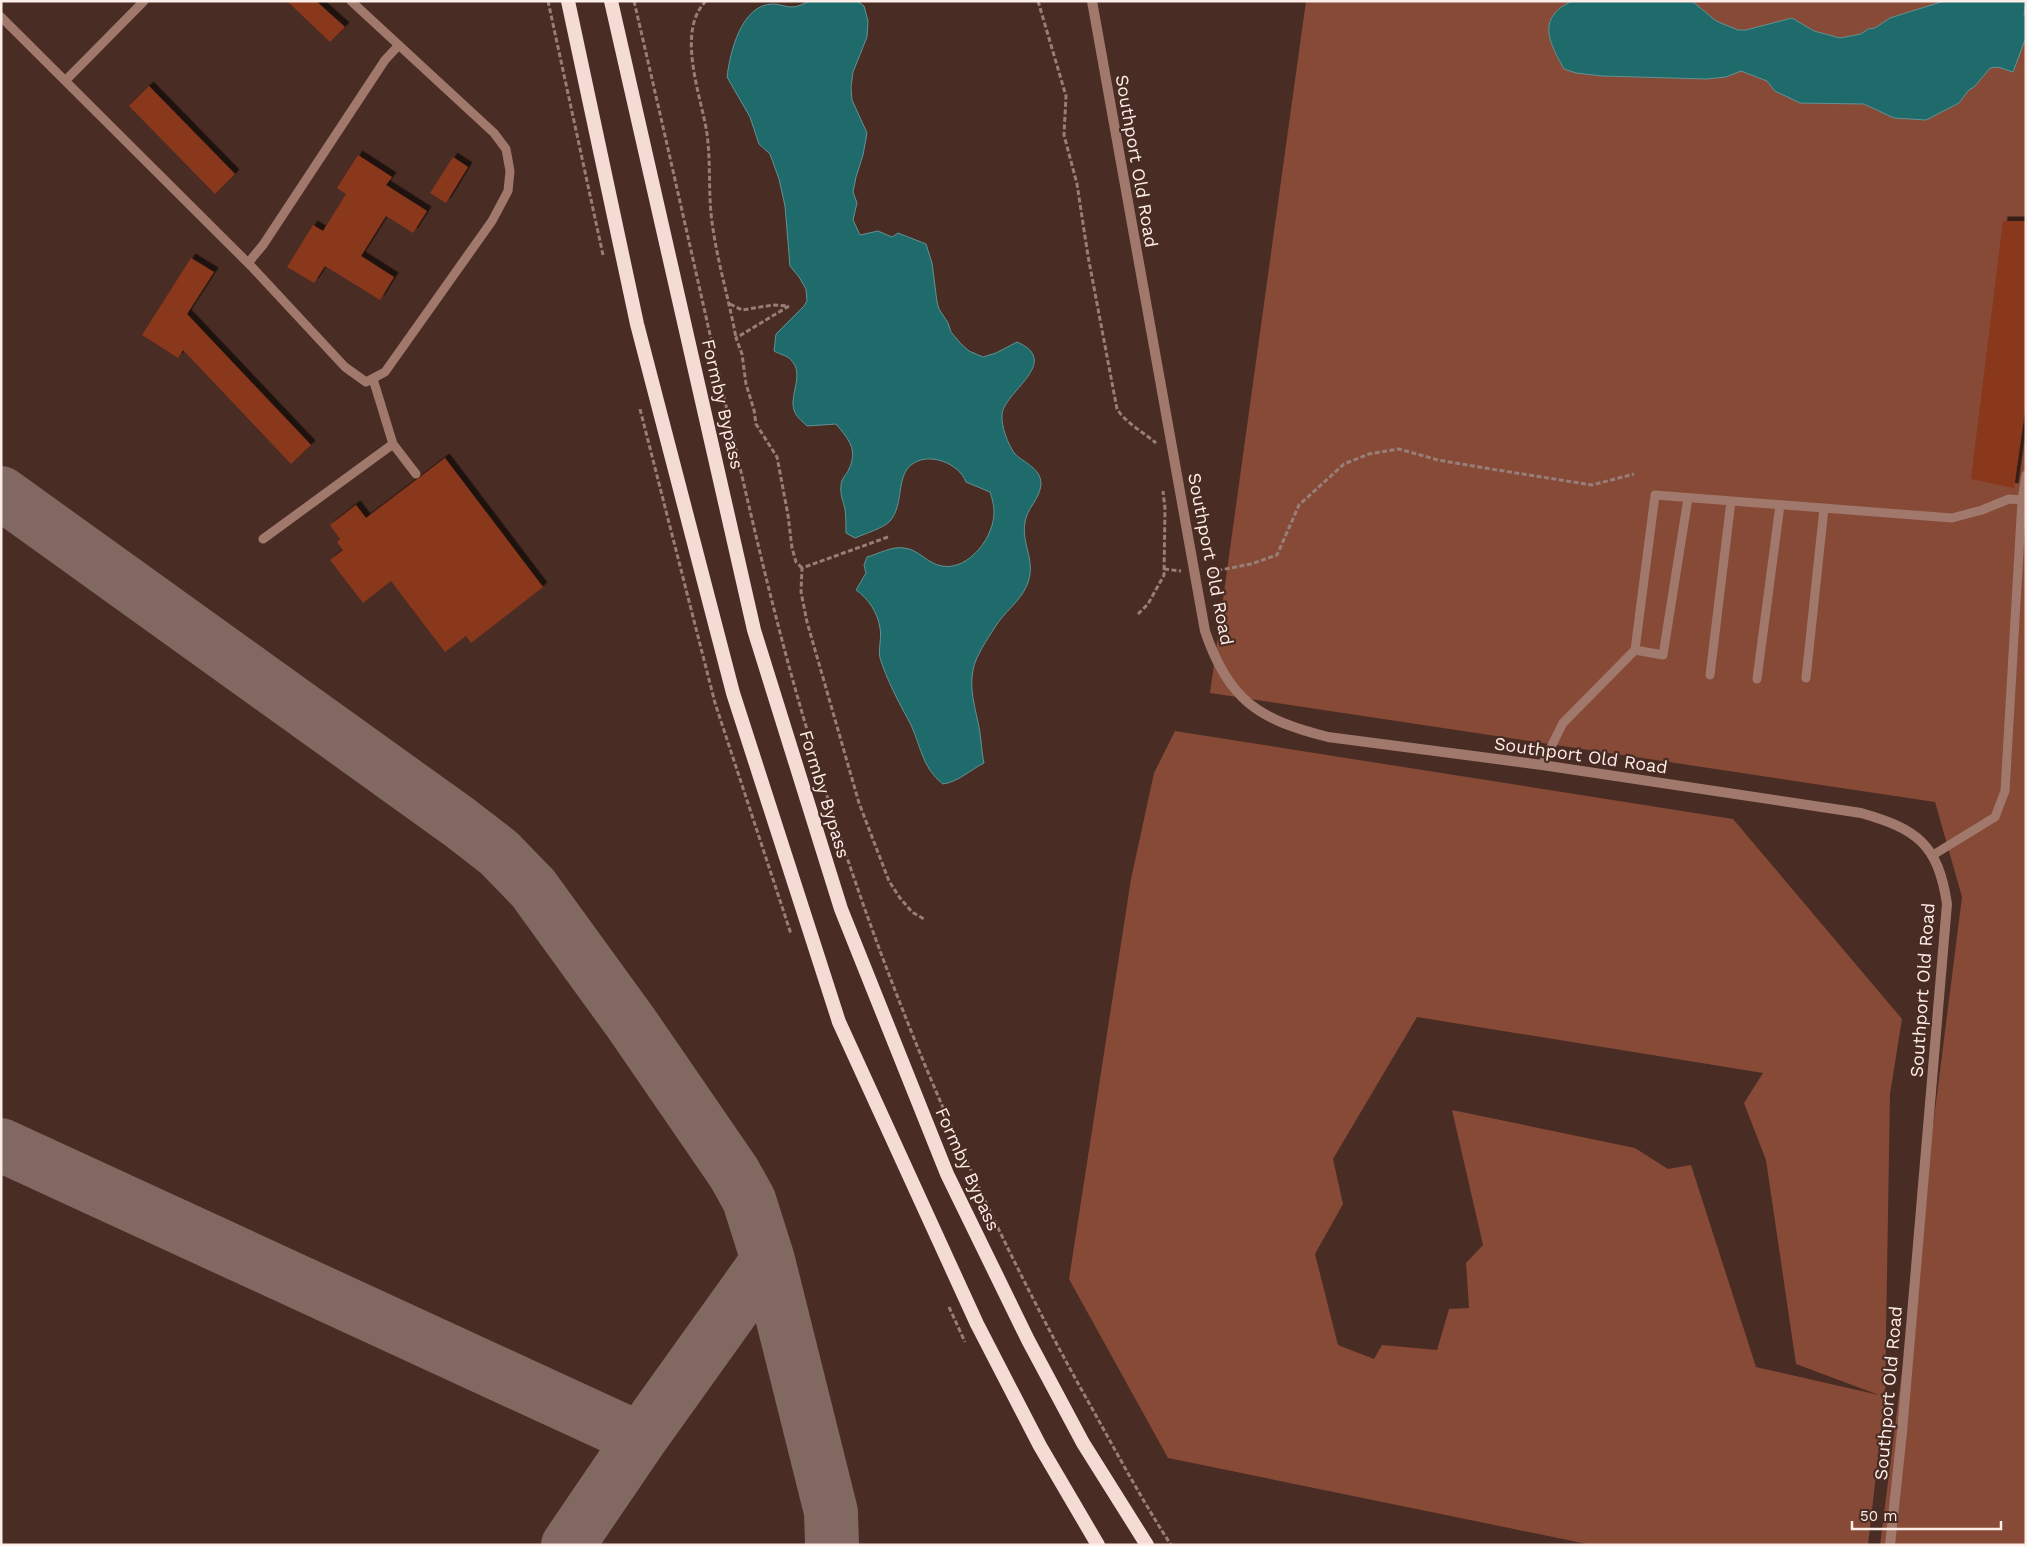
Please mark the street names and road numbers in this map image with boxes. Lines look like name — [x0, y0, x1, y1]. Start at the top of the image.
street label: Southport Old Road — [1111, 73, 1163, 249]
street label: Formby Bypass — [698, 337, 748, 471]
street label: Southport Old Road — [1184, 471, 1238, 647]
street label: Formby Bypass — [796, 727, 854, 861]
street label: Southport Old Road — [1493, 732, 1669, 778]
street label: Southport Old Road — [1905, 902, 1939, 1078]
street label: Formby Bypass — [931, 1104, 1005, 1234]
street label: Southport Old Road — [1870, 1305, 1906, 1481]

